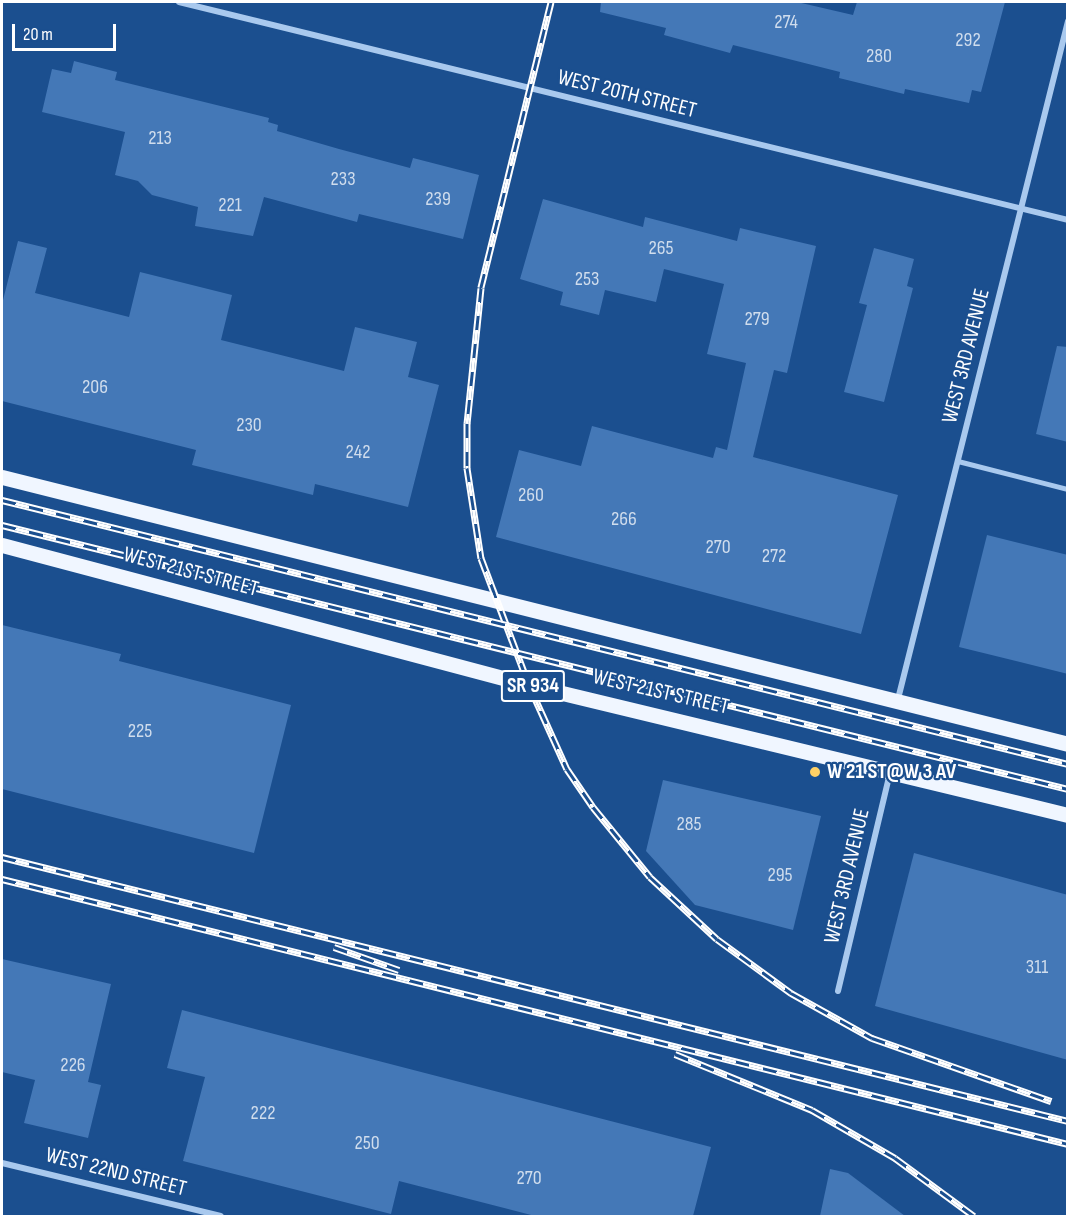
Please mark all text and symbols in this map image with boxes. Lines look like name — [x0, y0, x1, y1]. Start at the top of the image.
house number: 274 — [774, 10, 798, 34]
scale bar — [15, 12, 118, 50]
text: 20 m — [23, 24, 53, 45]
house number: 292 — [955, 28, 981, 52]
house number: 280 — [866, 44, 892, 68]
street label: WEST 20TH STREET — [555, 64, 699, 124]
house number: 213 — [148, 126, 172, 150]
house number: 233 — [330, 167, 356, 191]
house number: 239 — [425, 187, 451, 211]
house number: 221 — [218, 193, 242, 217]
house number: 265 — [648, 236, 674, 260]
house number: 253 — [575, 267, 599, 291]
street label: WEST 3RD AVENUE — [937, 286, 995, 426]
house number: 279 — [744, 307, 770, 331]
house number: 206 — [82, 375, 108, 399]
house number: 230 — [236, 413, 262, 437]
house number: 242 — [346, 440, 370, 464]
house number: 260 — [518, 483, 544, 507]
house number: 266 — [611, 507, 637, 531]
house number: 270 — [705, 535, 731, 559]
street label: WEST 21ST STREET — [120, 541, 262, 603]
house number: 272 — [762, 544, 786, 568]
street label: WEST 21ST STREET — [590, 664, 732, 720]
road number: SR 934 — [500, 668, 566, 704]
house number: 225 — [128, 719, 152, 743]
place label: W 21 ST@W 3 AV — [827, 759, 956, 785]
marker: W 21 ST@W 3 AV — [808, 765, 822, 779]
street label: WEST 3RD AVENUE — [819, 806, 875, 946]
house number: 285 — [676, 812, 702, 836]
house number: 295 — [767, 863, 793, 887]
house number: 311 — [1026, 955, 1048, 979]
house number: 226 — [60, 1053, 86, 1077]
house number: 222 — [251, 1101, 275, 1125]
house number: 250 — [354, 1131, 380, 1155]
street label: WEST 22ND STREET — [43, 1142, 189, 1202]
house number: 270 — [516, 1166, 542, 1190]

